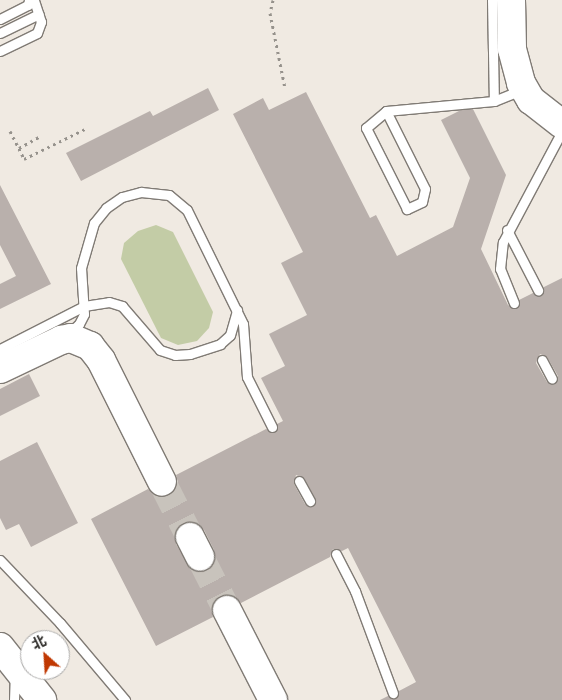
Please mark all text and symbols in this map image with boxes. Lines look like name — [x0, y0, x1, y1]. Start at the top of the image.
north arrow — [20, 630, 70, 680]
text: 北 — [29, 632, 49, 653]

